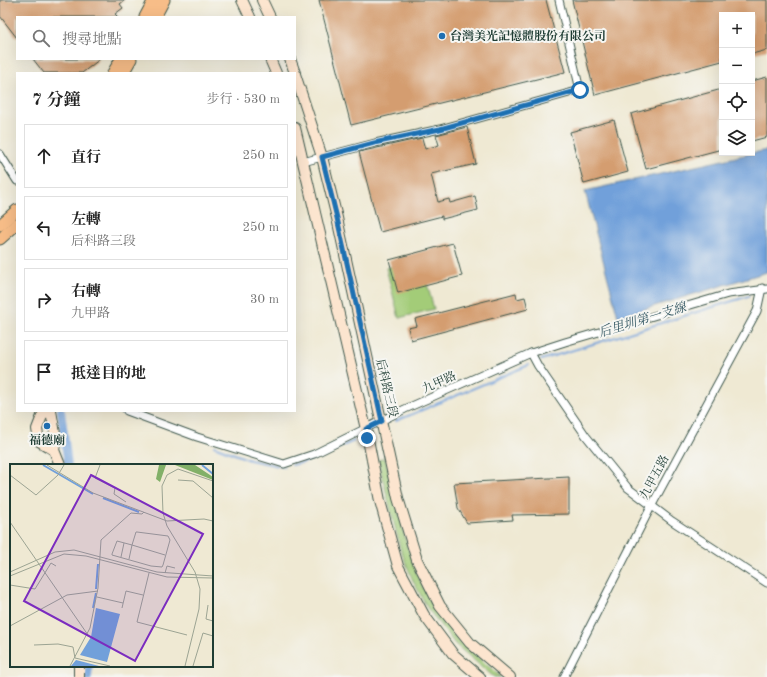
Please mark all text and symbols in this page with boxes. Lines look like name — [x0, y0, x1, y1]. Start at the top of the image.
map controls — [719, 12, 755, 156]
button: + — [719, 12, 755, 48]
search box — [16, 16, 296, 60]
icon: search — [30, 27, 52, 49]
place label: 台灣美光記憶體股份有限公司 — [450, 29, 606, 43]
marker: 台灣美光記憶體股份有限公司 — [437, 31, 447, 41]
text: 搜尋地點 — [62, 33, 122, 48]
button: − — [719, 48, 755, 84]
route start — [571, 81, 589, 99]
button: locate — [719, 84, 755, 120]
text: 7 分鐘 — [32, 92, 81, 109]
text: 步行 · 530 m — [206, 93, 280, 106]
button: layers — [719, 120, 755, 156]
icon: ahead — [33, 145, 55, 167]
text: 250 m — [242, 149, 279, 162]
text: 直行 — [71, 151, 101, 166]
text: 左轉 — [71, 213, 101, 228]
icon: left — [33, 217, 55, 239]
text: 250 m — [242, 221, 279, 234]
text: 后科路三段 — [71, 235, 136, 248]
text: 右轉 — [71, 285, 101, 300]
icon: right — [33, 289, 55, 311]
text: 30 m — [250, 293, 279, 306]
water label: 后里圳第一支線 — [597, 299, 690, 340]
text: 九甲路 — [71, 307, 110, 320]
street label: 后科路三段 — [373, 357, 401, 419]
icon: arrive — [33, 361, 55, 383]
text: 抵達目的地 — [71, 367, 146, 382]
street label: 九甲路 — [420, 368, 458, 396]
marker: 福德廟 — [42, 421, 52, 431]
route end — [358, 429, 376, 447]
place label: 福德廟 — [29, 433, 65, 447]
street label: 九甲五路 — [637, 453, 671, 501]
inset map — [10, 464, 213, 667]

